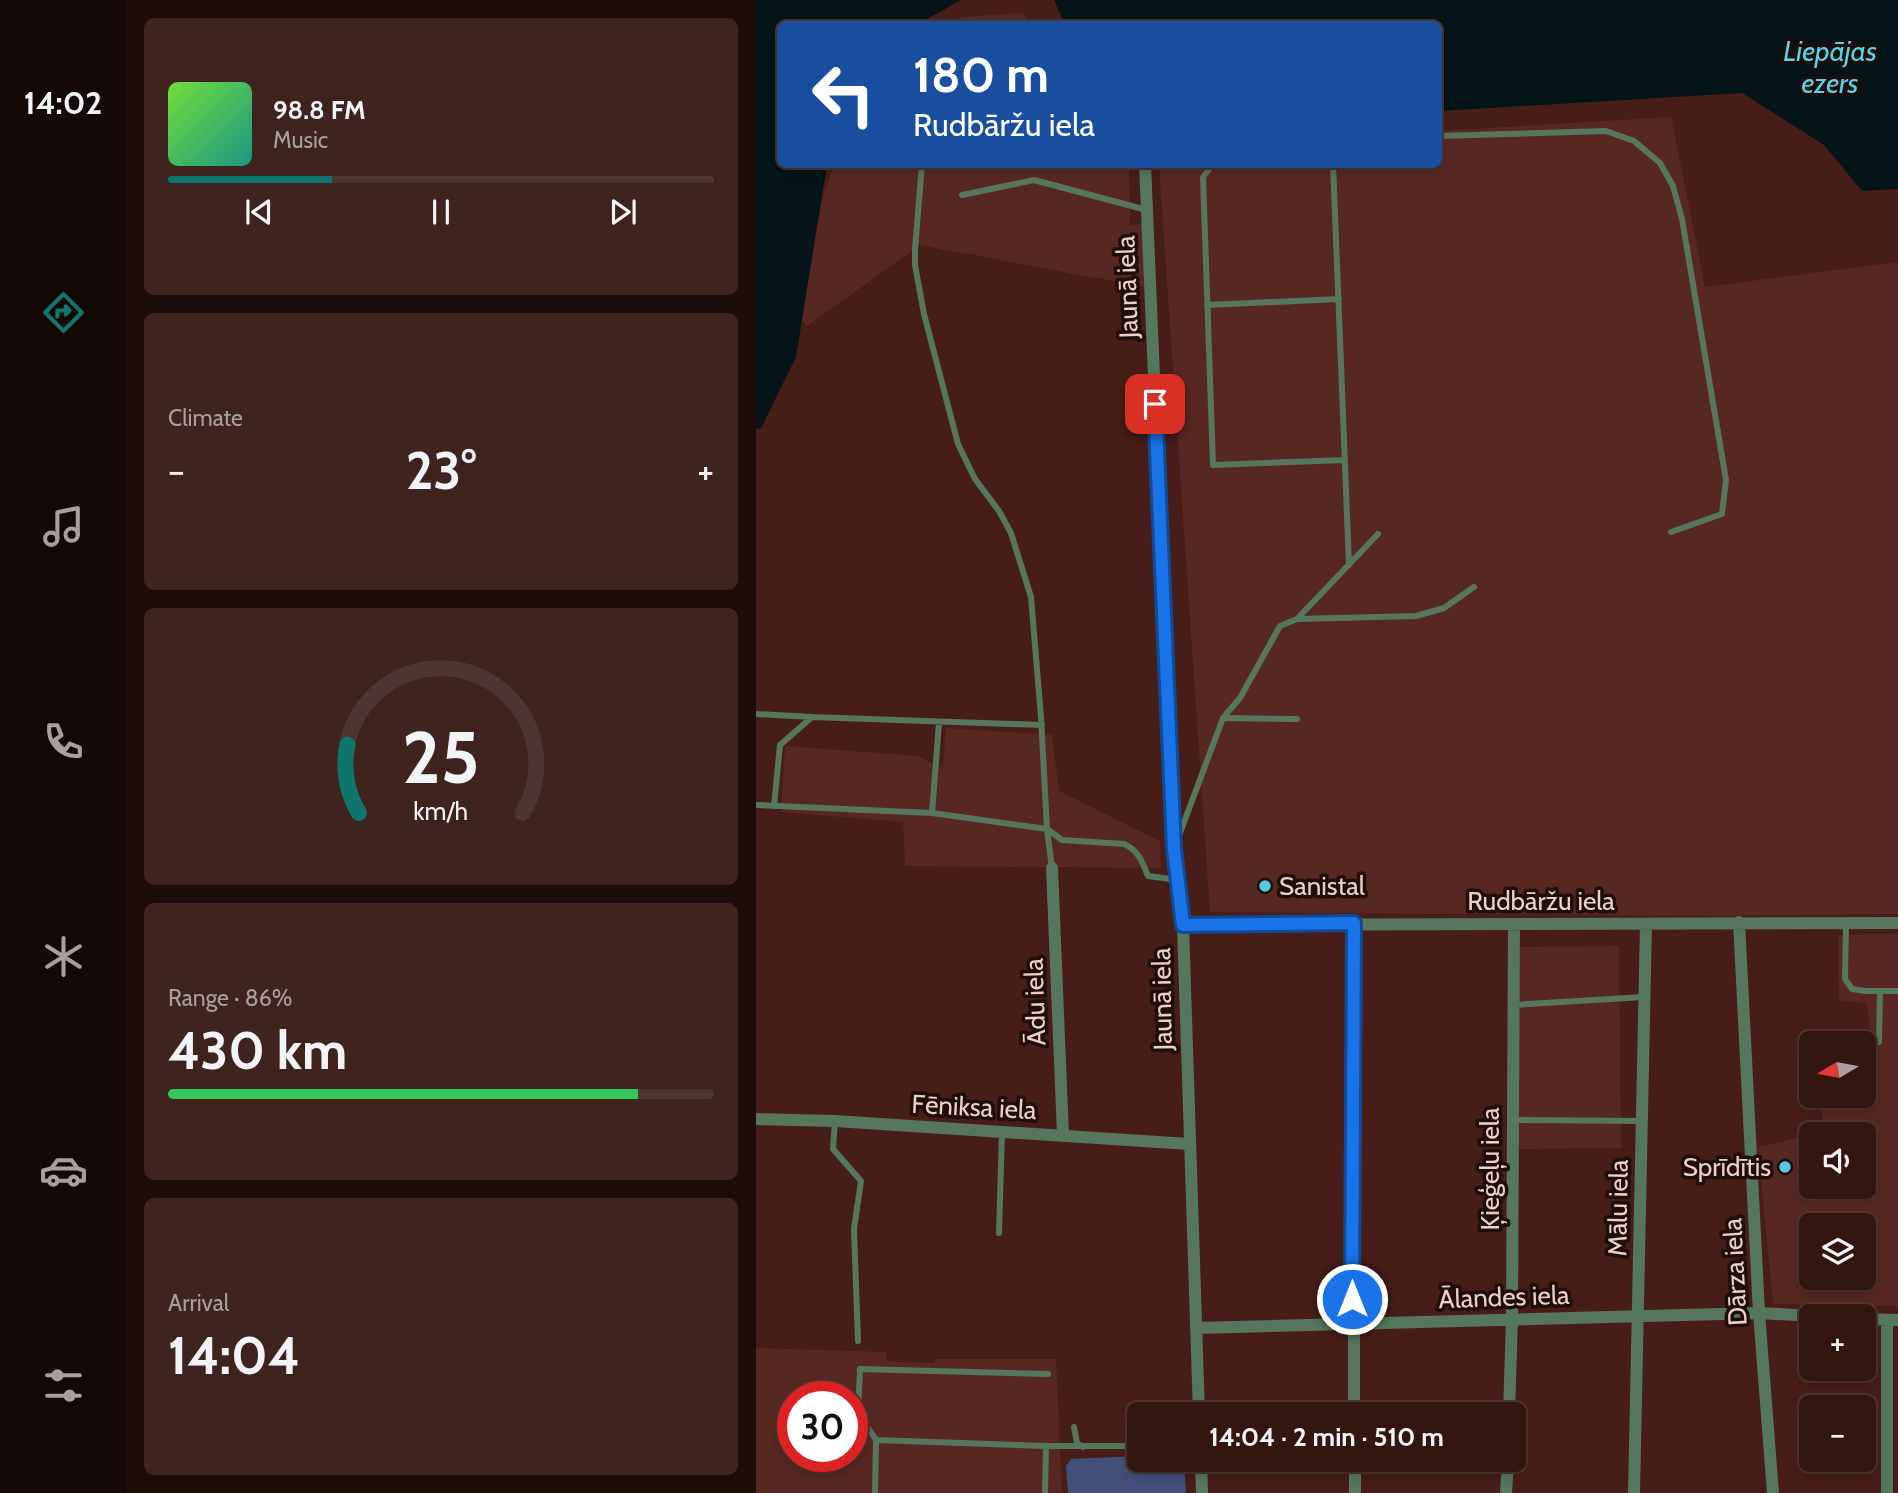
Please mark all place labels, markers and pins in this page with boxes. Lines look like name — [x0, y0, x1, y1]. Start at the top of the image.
pin — [1125, 374, 1185, 434]
place label: Sanistal — [1279, 870, 1365, 902]
marker: Sanistal — [1257, 878, 1273, 894]
place label: Sprīdītis — [1683, 1151, 1771, 1183]
marker: Sprīdītis — [1777, 1159, 1793, 1175]

